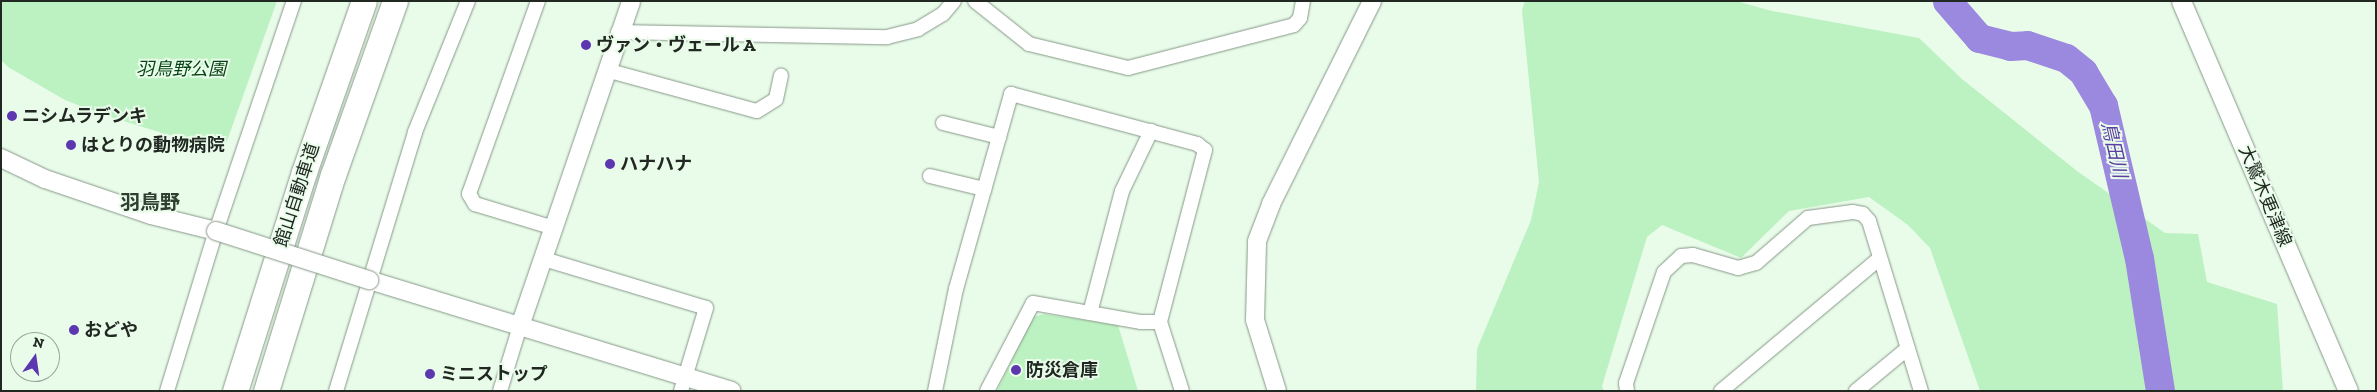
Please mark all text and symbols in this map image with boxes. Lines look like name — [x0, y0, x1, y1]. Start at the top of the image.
place label: ヴァン・ヴェール A — [596, 34, 756, 56]
marker: ヴァン・ヴェール A — [580, 39, 592, 51]
park label: 羽鳥野公園 — [136, 58, 226, 80]
place label: ニシムラデンキ — [22, 105, 148, 127]
marker: ニシムラデンキ — [6, 110, 18, 122]
water label: 鳥田川 — [2096, 120, 2132, 180]
place label: はとりの動物病院 — [81, 134, 225, 156]
marker: はとりの動物病院 — [65, 139, 77, 151]
street label: 館山自動車道 — [270, 140, 324, 250]
street label: 大鷲木更津線 — [2234, 142, 2296, 250]
place label: ハナハナ — [620, 153, 692, 175]
marker: ハナハナ — [604, 158, 616, 170]
district label: 羽鳥野 — [120, 190, 180, 214]
place label: おどや — [84, 319, 138, 341]
marker: おどや — [68, 324, 80, 336]
north arrow — [10, 332, 60, 382]
text: N — [31, 333, 46, 352]
place label: 防災倉庫 — [1026, 359, 1098, 381]
place label: ミニストップ — [440, 363, 548, 385]
marker: 防災倉庫 — [1010, 364, 1022, 376]
marker: ミニストップ — [424, 368, 436, 380]

